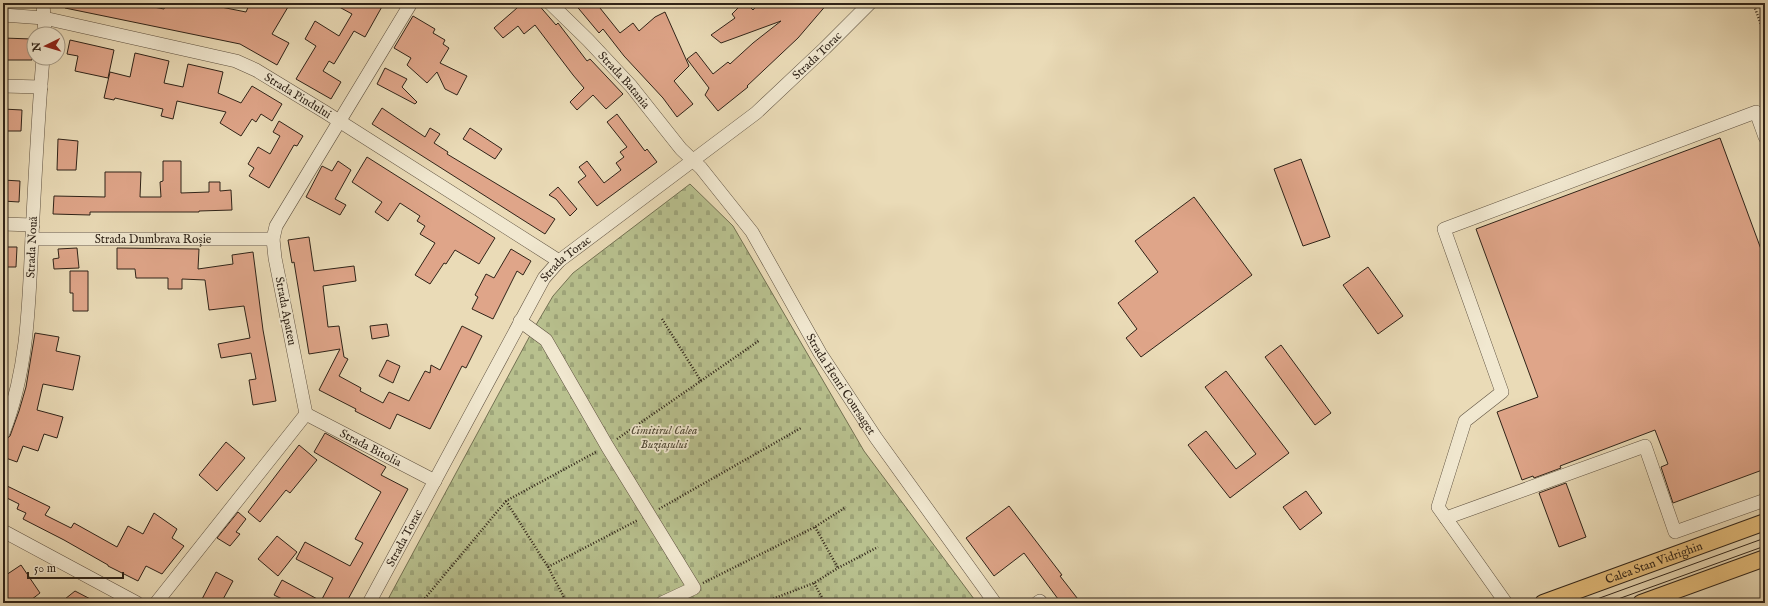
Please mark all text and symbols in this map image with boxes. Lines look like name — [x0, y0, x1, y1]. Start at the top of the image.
north arrow — [26, 26, 66, 66]
street label: Strada Torac — [789, 29, 845, 83]
text: N — [30, 41, 45, 53]
street label: Strada Batania — [595, 49, 654, 113]
street label: Strada Pindului — [261, 70, 334, 122]
street label: Strada Nouă — [23, 215, 41, 278]
street label: Strada Dumbrava Roșie — [95, 232, 212, 247]
street label: Strada Torac — [537, 233, 594, 285]
street label: Strada Apateu — [271, 275, 300, 347]
street label: Strada Henri Coursaget — [803, 331, 879, 438]
park label: Cimitirul Calea Buziașului — [631, 423, 697, 452]
street label: Strada Bitolia — [337, 426, 405, 471]
street label: Strada Torac — [383, 507, 426, 569]
street label: Calea Stan Vidrighin — [1603, 538, 1705, 588]
scale bar — [28, 554, 123, 580]
text: 50 m — [34, 561, 56, 576]

